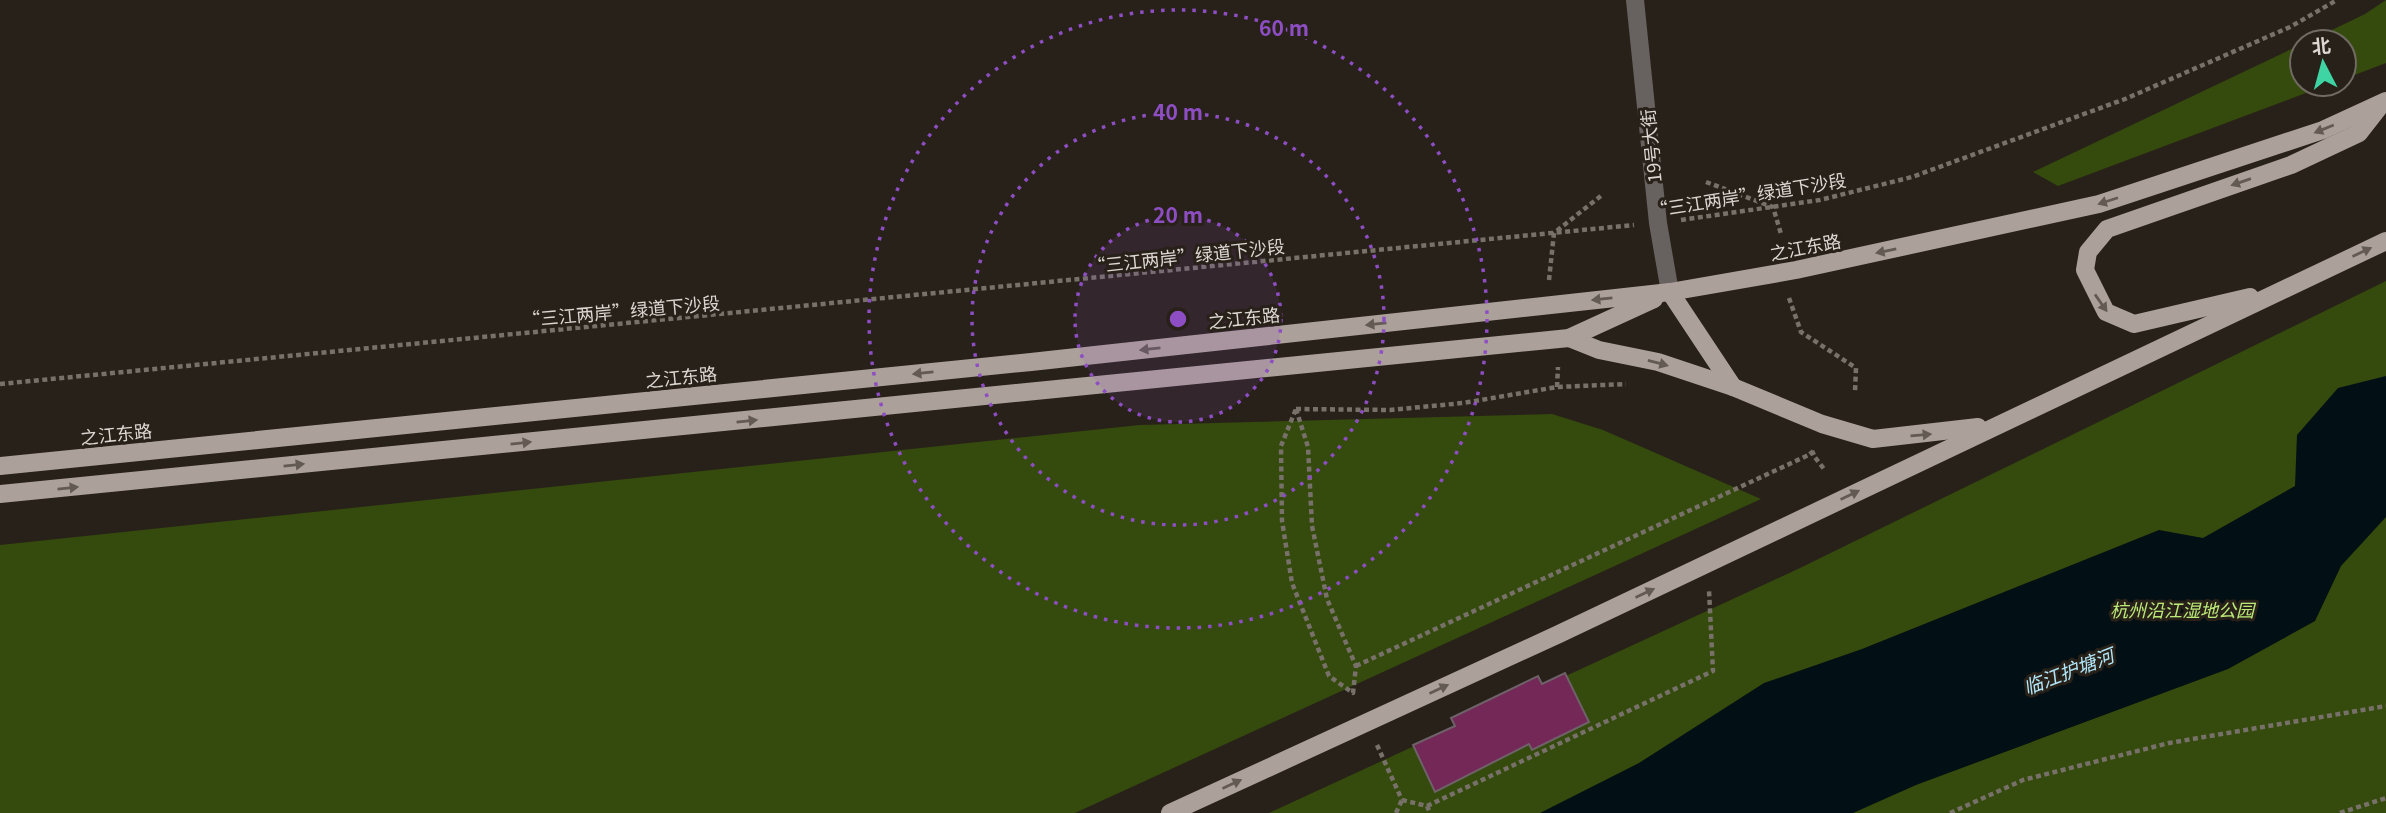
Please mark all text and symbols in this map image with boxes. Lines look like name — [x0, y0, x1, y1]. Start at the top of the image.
text: 60 m — [1259, 12, 1309, 42]
north arrow — [2288, 28, 2358, 98]
text: 北 — [2310, 30, 2332, 59]
text: 40 m — [1153, 96, 1203, 126]
street label: 19号大街 — [1633, 108, 1667, 184]
one-way arrow — [2313, 124, 2334, 135]
street label: “三江两岸”绿道下沙段 — [1648, 166, 1848, 222]
one-way arrow — [2230, 177, 2251, 188]
one-way arrow — [2097, 196, 2118, 207]
text: 20 m — [1153, 199, 1203, 229]
street label: 之江东路 — [1767, 226, 1843, 266]
street label: “三江两岸”绿道下沙段 — [1086, 232, 1286, 278]
one-way arrow — [1875, 245, 1897, 256]
one-way arrow — [2352, 247, 2372, 258]
street label: “三江两岸”绿道下沙段 — [521, 288, 721, 332]
one-way arrow — [1591, 294, 1613, 305]
one-way arrow — [2094, 294, 2108, 312]
street label: 之江东路 — [1207, 300, 1281, 334]
centre of rings — [1166, 307, 1190, 331]
one-way arrow — [1365, 319, 1387, 330]
one-way arrow — [1138, 343, 1160, 354]
one-way arrow — [1648, 358, 1669, 368]
street label: 之江东路 — [644, 359, 718, 393]
one-way arrow — [912, 367, 934, 378]
one-way arrow — [736, 415, 758, 426]
street label: 之江东路 — [79, 416, 153, 450]
one-way arrow — [1910, 429, 1932, 440]
one-way arrow — [510, 437, 532, 448]
one-way arrow — [283, 459, 305, 470]
one-way arrow — [57, 482, 79, 493]
one-way arrow — [1840, 490, 1860, 501]
one-way arrow — [1635, 587, 1655, 599]
park label: 杭州沿江湿地公园 — [2110, 596, 2257, 622]
water label: 临江护塘河 — [2019, 639, 2121, 700]
one-way arrow — [1428, 683, 1449, 694]
one-way arrow — [1222, 778, 1242, 790]

